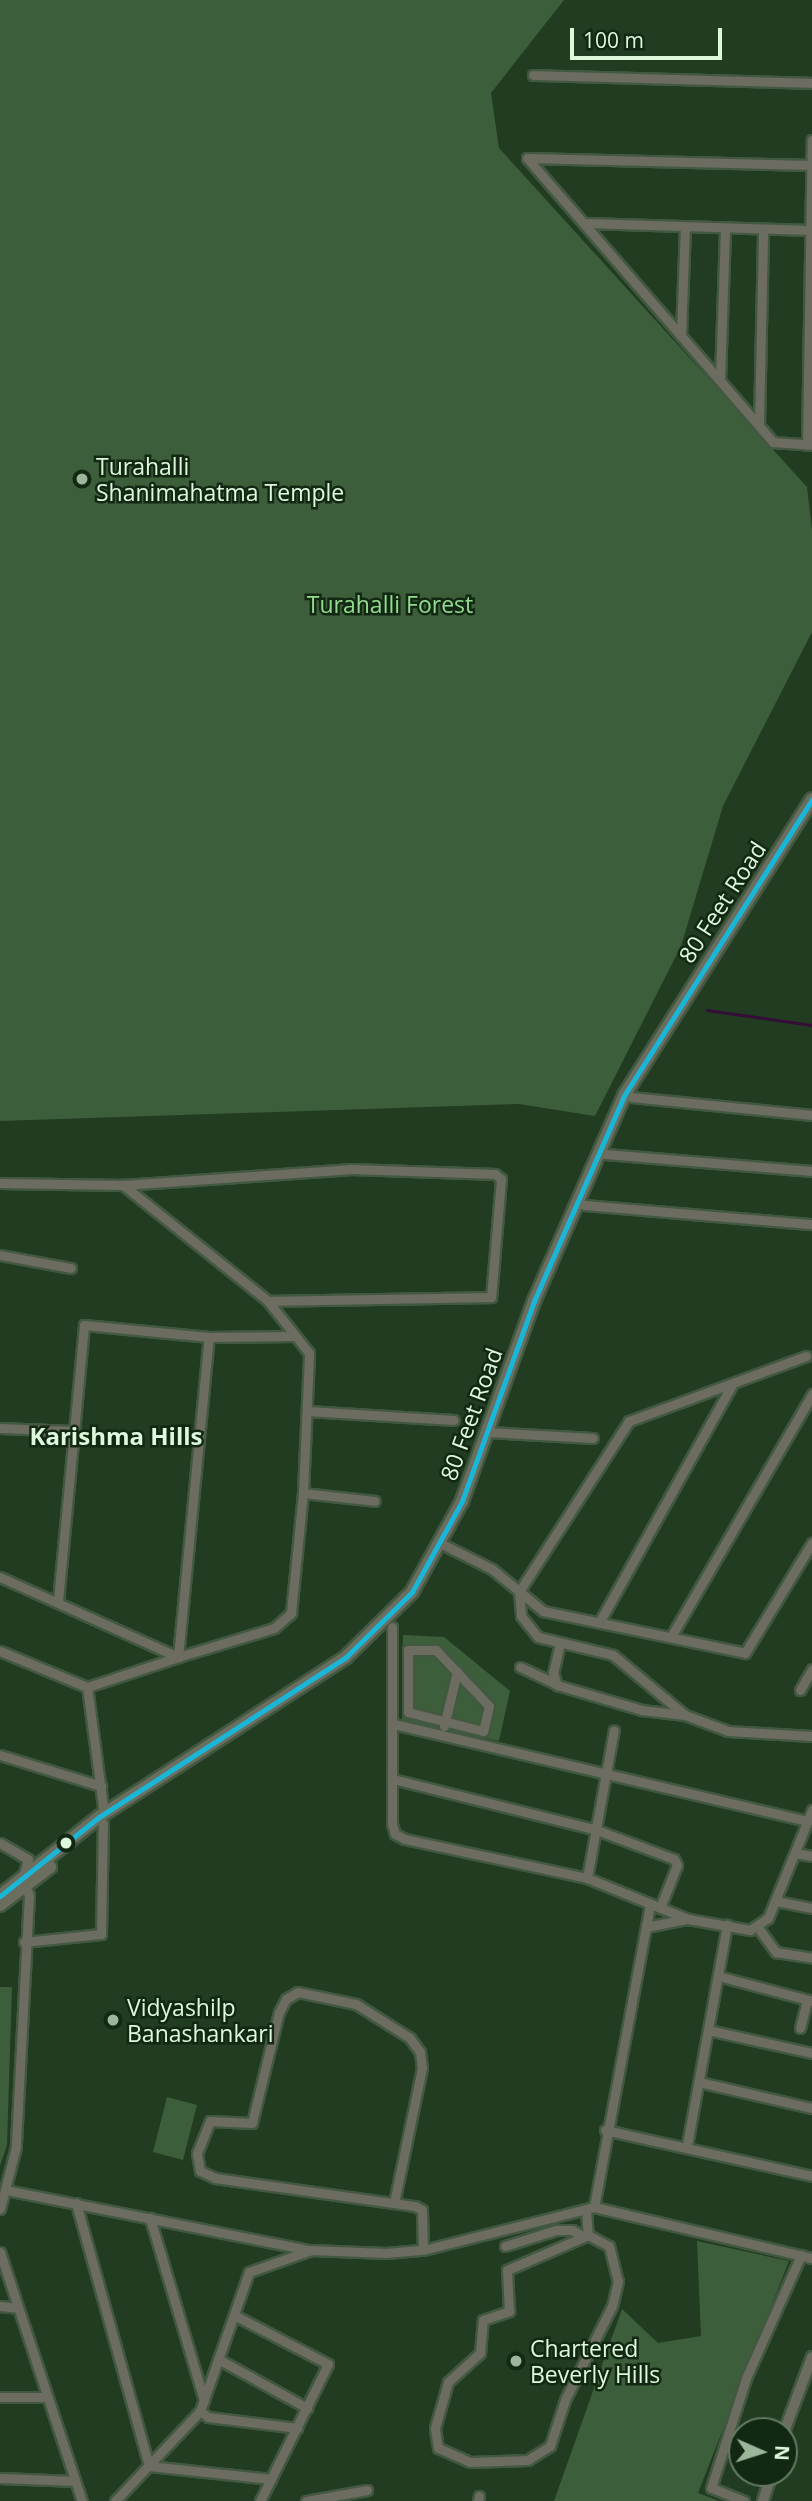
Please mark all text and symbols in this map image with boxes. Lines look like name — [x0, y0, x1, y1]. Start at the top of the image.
scale bar — [574, 14, 726, 58]
text: 100 m — [583, 26, 644, 54]
place label: Turahalli Shanimahatma Temple — [96, 452, 344, 506]
marker: Turahalli Shanimahatma Temple — [74, 471, 90, 487]
park label: Turahalli Forest — [307, 590, 473, 618]
street label: 80 Feet Road — [673, 836, 771, 968]
street label: 80 Feet Road — [434, 1344, 508, 1484]
district label: Karishma Hills — [30, 1422, 202, 1450]
unlabelled marker — [59, 1836, 73, 1850]
place label: Vidyashilp Banashankari — [127, 1993, 274, 2047]
marker: Vidyashilp Banashankari — [105, 2012, 121, 2028]
place label: Chartered Beverly Hills — [530, 2334, 660, 2388]
marker: Chartered Beverly Hills — [508, 2353, 524, 2369]
north arrow — [728, 2417, 798, 2487]
text: N — [769, 2445, 795, 2461]

